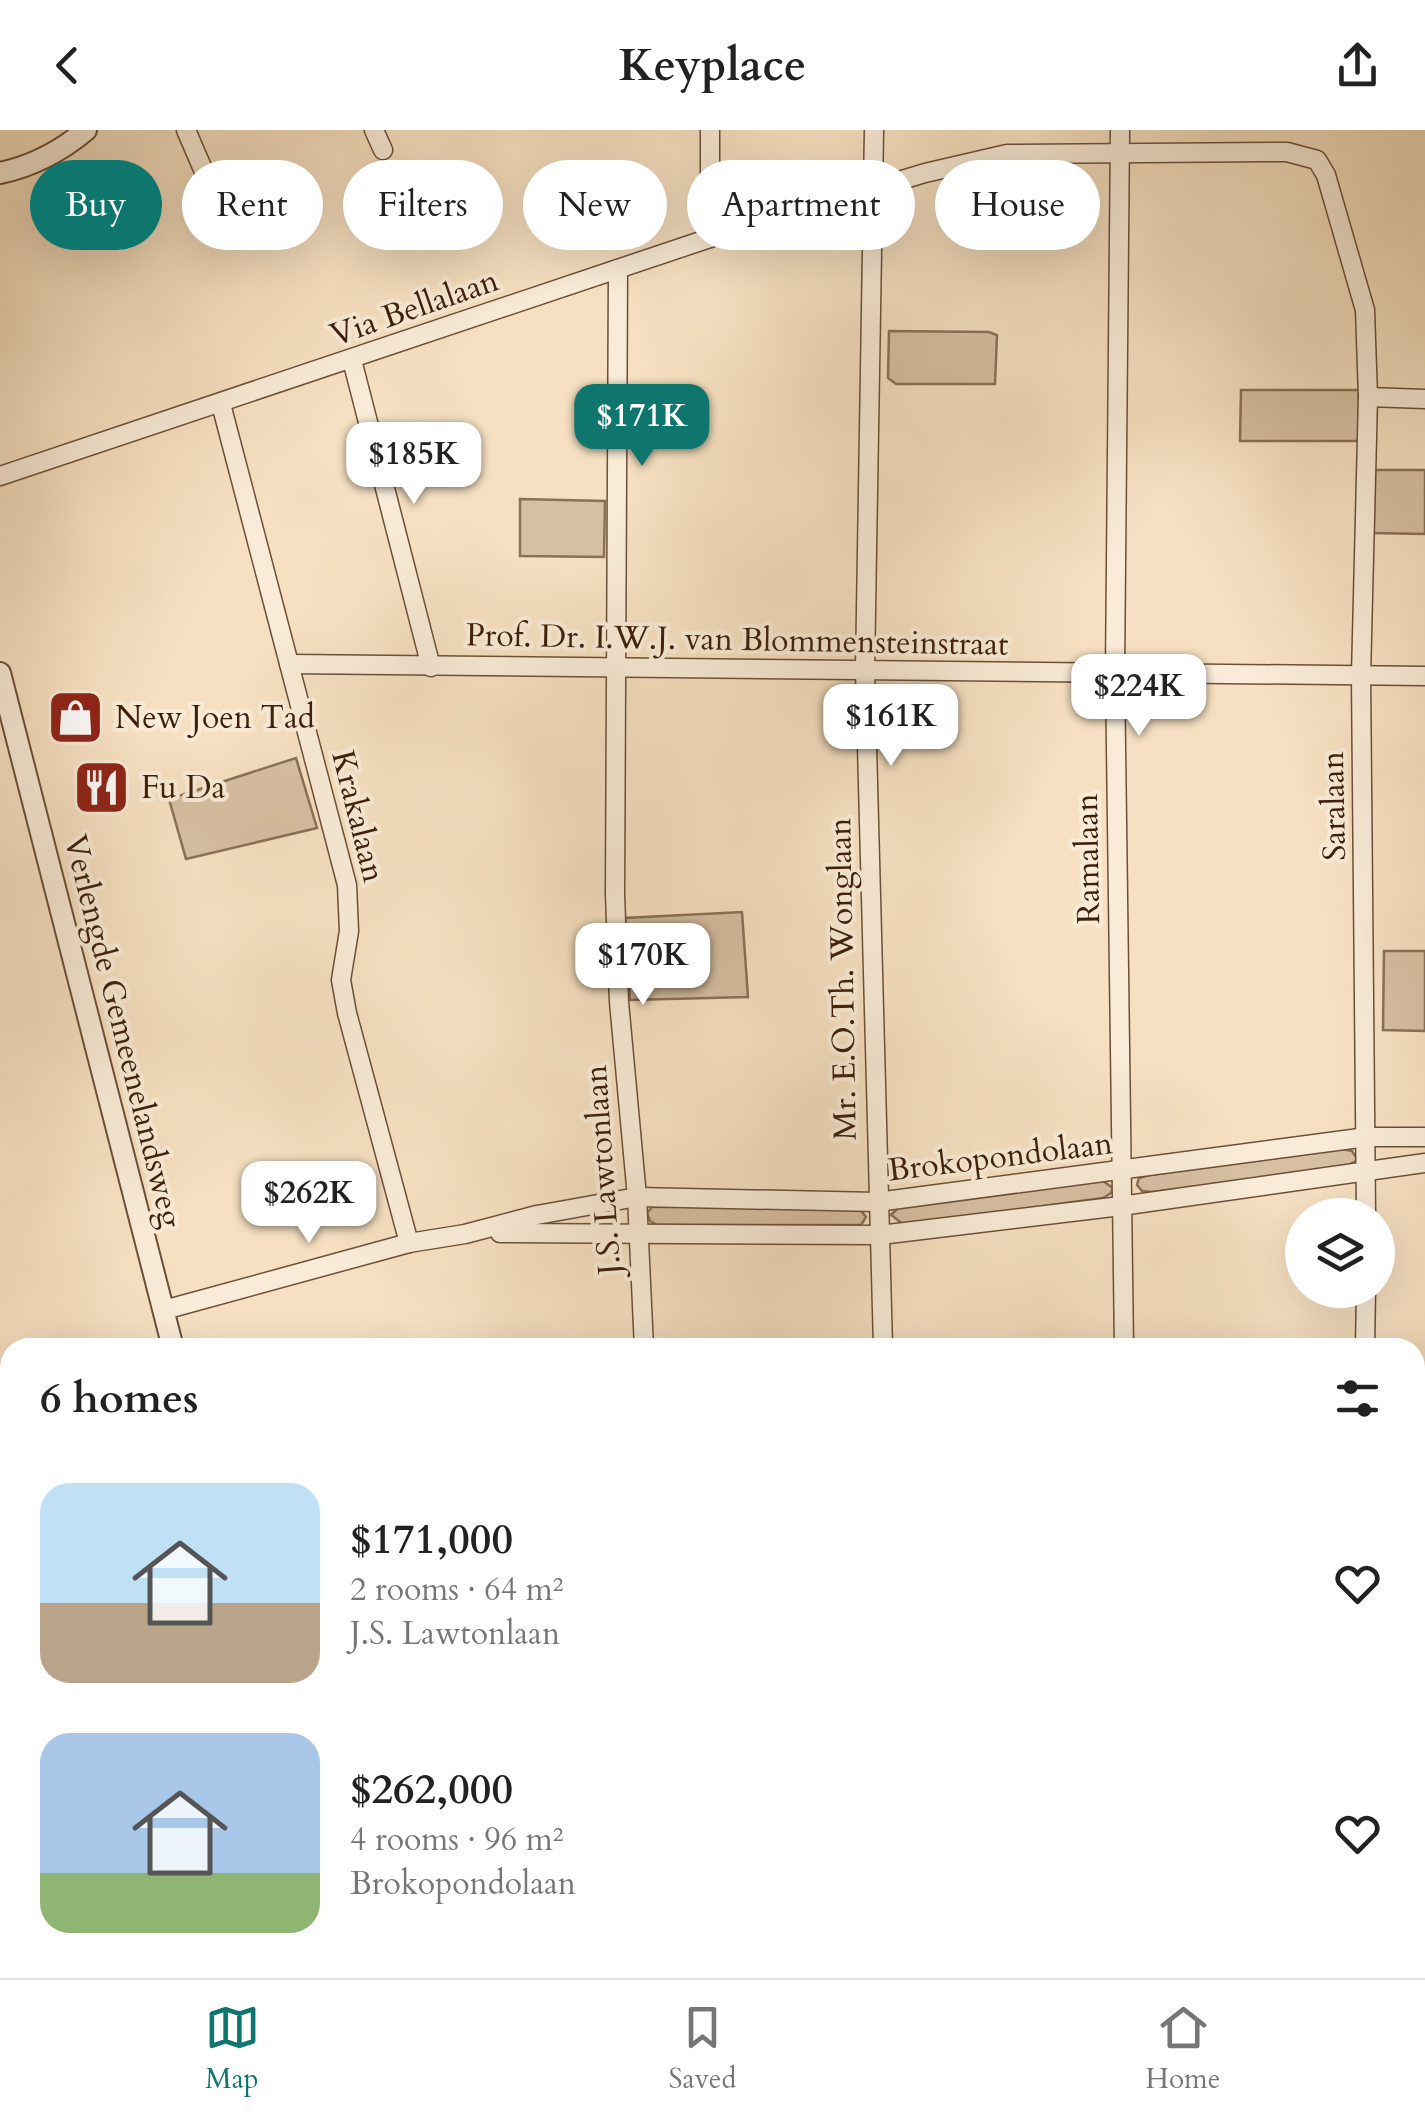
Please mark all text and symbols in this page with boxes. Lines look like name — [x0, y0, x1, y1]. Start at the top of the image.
text: Keyplace — [619, 35, 806, 96]
icon: back — [40, 38, 95, 93]
icon: share — [1330, 38, 1385, 93]
chip: Buy — [30, 160, 162, 250]
chip: Rent — [182, 160, 323, 250]
chip: Filters — [343, 160, 503, 250]
chip: New — [523, 160, 667, 250]
chip: Apartment — [687, 160, 915, 250]
chip: House — [935, 160, 1100, 250]
street label: Via Bellalaan — [324, 259, 504, 357]
pin: $171K — [572, 384, 712, 469]
text: $171K — [596, 394, 688, 438]
pin: $185K — [344, 422, 484, 507]
text: $185K — [368, 432, 460, 476]
street label: Prof. Dr. I.W.J. van Blommensteinstraat — [465, 613, 1009, 667]
pin: $224K — [1069, 654, 1209, 739]
text: $224K — [1093, 664, 1185, 708]
pin: $161K — [821, 684, 961, 769]
shop icon: New Joen Tad — [46, 687, 106, 747]
text: $161K — [845, 694, 937, 738]
place label: New Joen Tad — [115, 696, 315, 740]
street label: Krakalaan — [320, 746, 396, 887]
street label: Saralaan — [1311, 751, 1357, 861]
restaurant icon: Fu Da — [72, 757, 132, 817]
place label: Fu Da — [141, 766, 225, 810]
street label: Ramalaan — [1065, 793, 1111, 925]
street label: Mr. E.O.Th. Wonglaan — [818, 817, 868, 1141]
street label: Verlengde Gemeenelandsweg — [53, 830, 193, 1232]
pin: $170K — [573, 923, 713, 1008]
text: $170K — [597, 933, 689, 977]
street label: J.S. Lawtonlaan — [574, 1064, 633, 1280]
street label: Brokopondolaan — [885, 1121, 1115, 1193]
pin: $262K — [239, 1161, 379, 1246]
text: $262K — [263, 1171, 355, 1215]
map controls — [1285, 1198, 1395, 1308]
button: layers — [1285, 1198, 1395, 1308]
text: 6 homes — [40, 1370, 198, 1427]
icon: filters — [1330, 1371, 1385, 1426]
text: $171,000 — [350, 1511, 513, 1568]
icon: home — [120, 1523, 240, 1643]
icon: heart — [1330, 1556, 1385, 1611]
text: 2 rooms · 64 m² — [350, 1568, 563, 1612]
text: J.S. Lawtonlaan — [350, 1612, 560, 1656]
text: $262,000 — [350, 1761, 513, 1818]
icon: home — [120, 1773, 240, 1893]
icon: heart — [1330, 1806, 1385, 1861]
text: 4 rooms · 96 m² — [350, 1818, 563, 1862]
text: Brokopondolaan — [350, 1862, 576, 1906]
tab: Map — [205, 2000, 260, 2098]
tab: Saved — [669, 2000, 736, 2098]
tab: Home — [1146, 2000, 1220, 2098]

